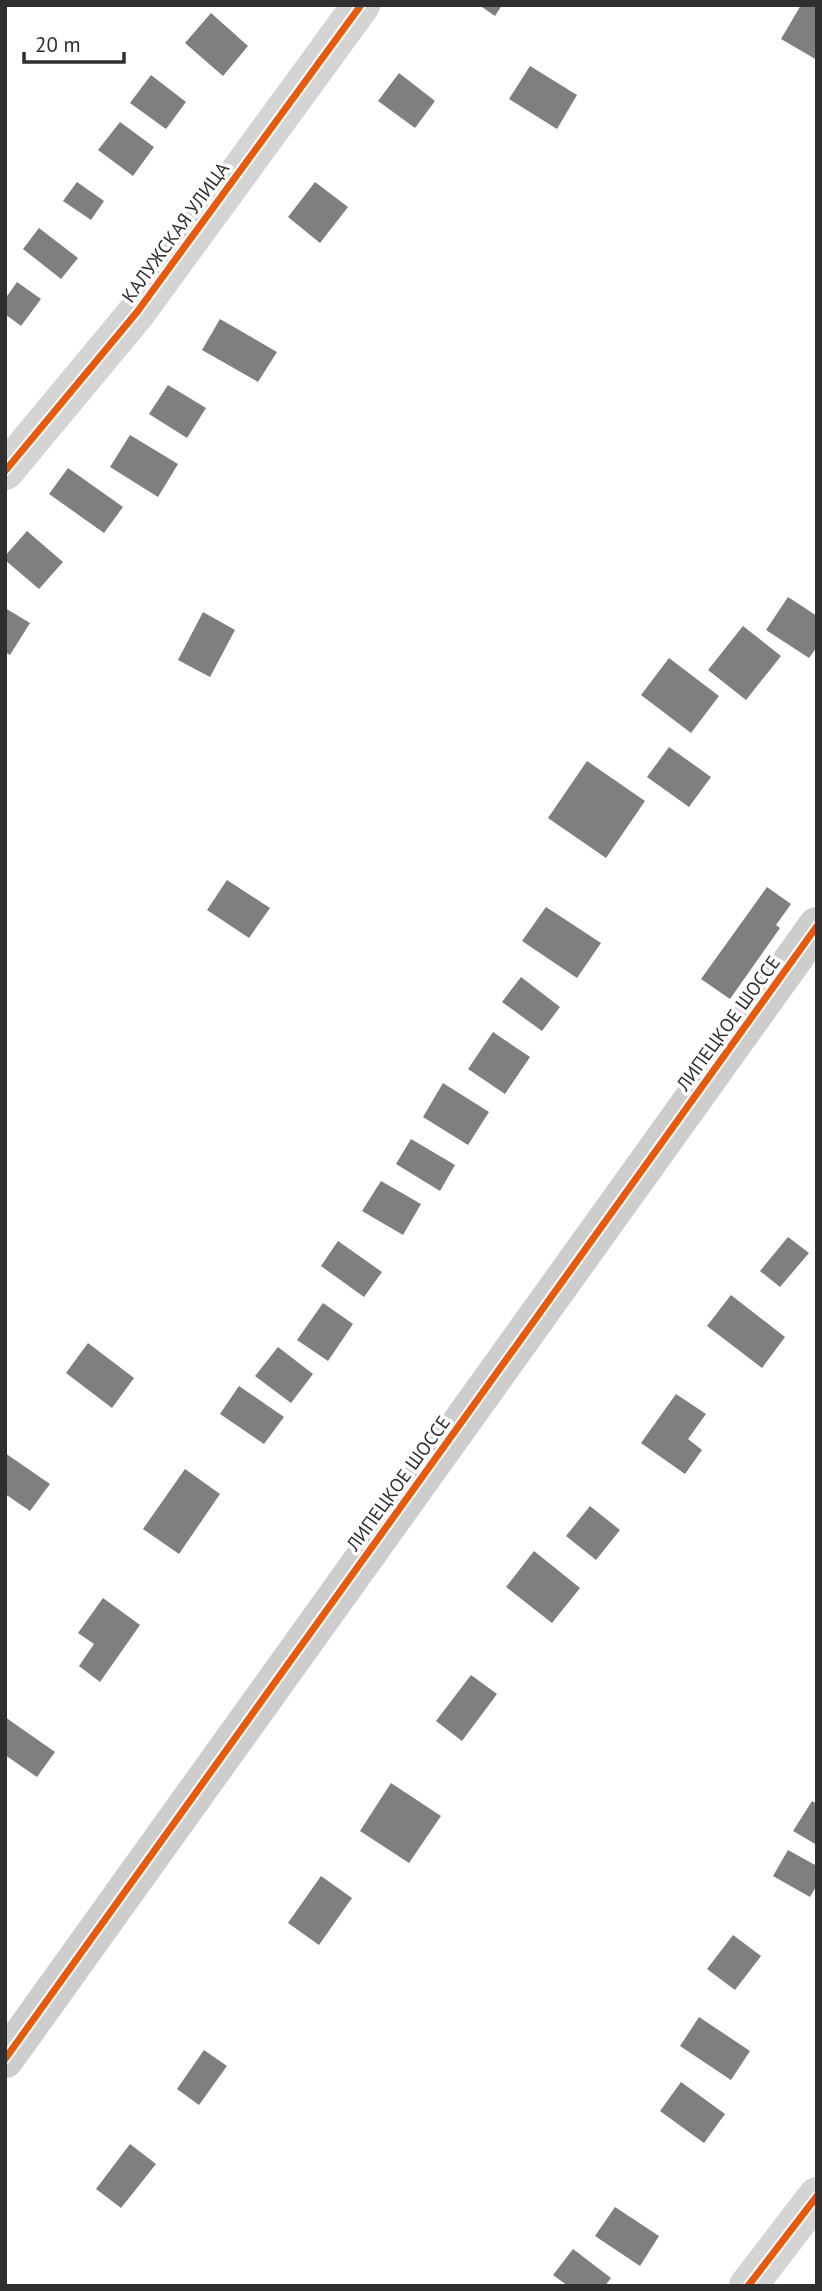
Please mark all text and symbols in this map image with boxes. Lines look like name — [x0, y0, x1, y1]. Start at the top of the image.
scale bar — [24, 21, 124, 65]
text: 20 m — [35, 31, 81, 58]
street label: КАЛУЖСКАЯ УЛИЦА — [116, 157, 234, 307]
street label: ЛИПЕЦКОЕ ШОССЕ — [670, 951, 785, 1096]
street label: ЛИПЕЦКОЕ ШОССЕ — [340, 1411, 455, 1556]

